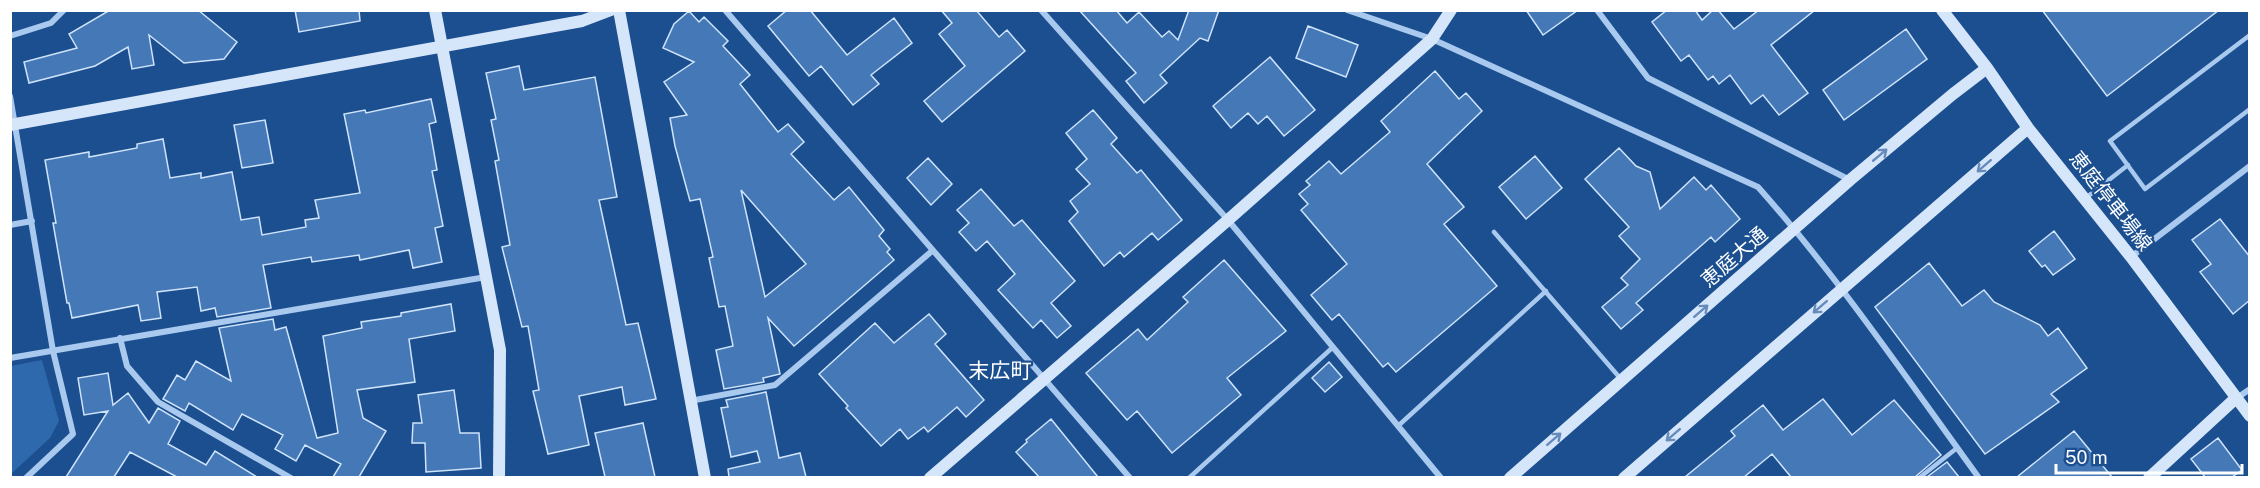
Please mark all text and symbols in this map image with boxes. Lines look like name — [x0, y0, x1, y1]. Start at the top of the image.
street label: 恵庭停車場線 — [2065, 146, 2157, 256]
one-way arrow — [1872, 149, 1888, 162]
one-way arrow — [1976, 158, 1992, 172]
street label: 恵庭大通 — [1696, 222, 1772, 292]
one-way arrow — [1813, 300, 1828, 314]
one-way arrow — [1693, 304, 1708, 318]
district label: 末広町 — [969, 358, 1032, 383]
one-way arrow — [1666, 428, 1681, 442]
one-way arrow — [1546, 432, 1561, 446]
scale bar — [2056, 437, 2242, 475]
text: 50 m — [2065, 447, 2108, 468]

